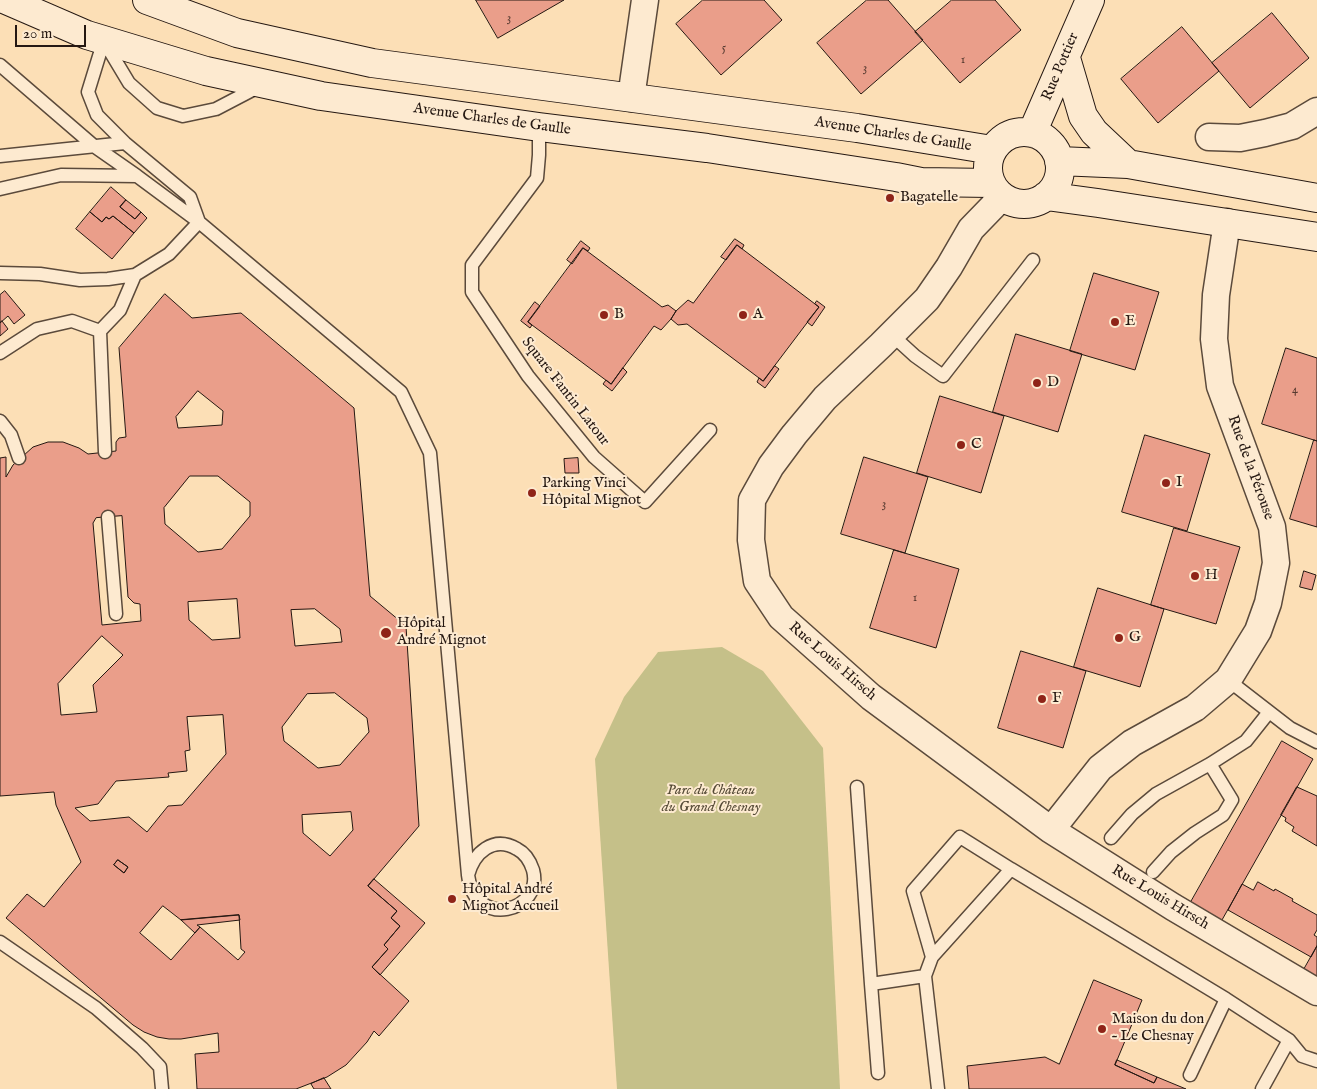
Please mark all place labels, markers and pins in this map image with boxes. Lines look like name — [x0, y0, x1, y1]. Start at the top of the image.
place label: Bagatelle — [900, 189, 958, 207]
marker: Bagatelle — [884, 192, 896, 204]
place label: B — [614, 306, 624, 324]
place label: A — [753, 306, 763, 324]
marker: B — [598, 309, 610, 321]
marker: A — [737, 309, 749, 321]
place label: E — [1125, 313, 1135, 331]
marker: E — [1109, 316, 1121, 328]
place label: D — [1047, 374, 1059, 392]
marker: D — [1031, 377, 1043, 389]
place label: C — [971, 436, 982, 454]
marker: C — [955, 439, 967, 451]
place label: I — [1176, 474, 1182, 492]
place label: Parking Vinci Hôpital Mignot — [542, 475, 641, 510]
marker: I — [1160, 477, 1172, 489]
marker: Parking Vinci Hôpital Mignot — [526, 487, 538, 499]
place label: H — [1205, 567, 1218, 585]
marker: H — [1189, 570, 1201, 582]
place label: Hôpital André Mignot — [397, 615, 486, 650]
marker: Hôpital André Mignot — [379, 626, 393, 640]
place label: G — [1129, 629, 1141, 647]
marker: G — [1113, 632, 1125, 644]
place label: F — [1052, 690, 1062, 708]
marker: F — [1036, 693, 1048, 705]
place label: Hôpital André Mignot Accueil — [462, 881, 559, 916]
marker: Hôpital André Mignot Accueil — [446, 893, 458, 905]
place label: Maison du don – Le Chesnay — [1112, 1011, 1204, 1046]
marker: Maison du don – Le Chesnay — [1096, 1023, 1108, 1035]

